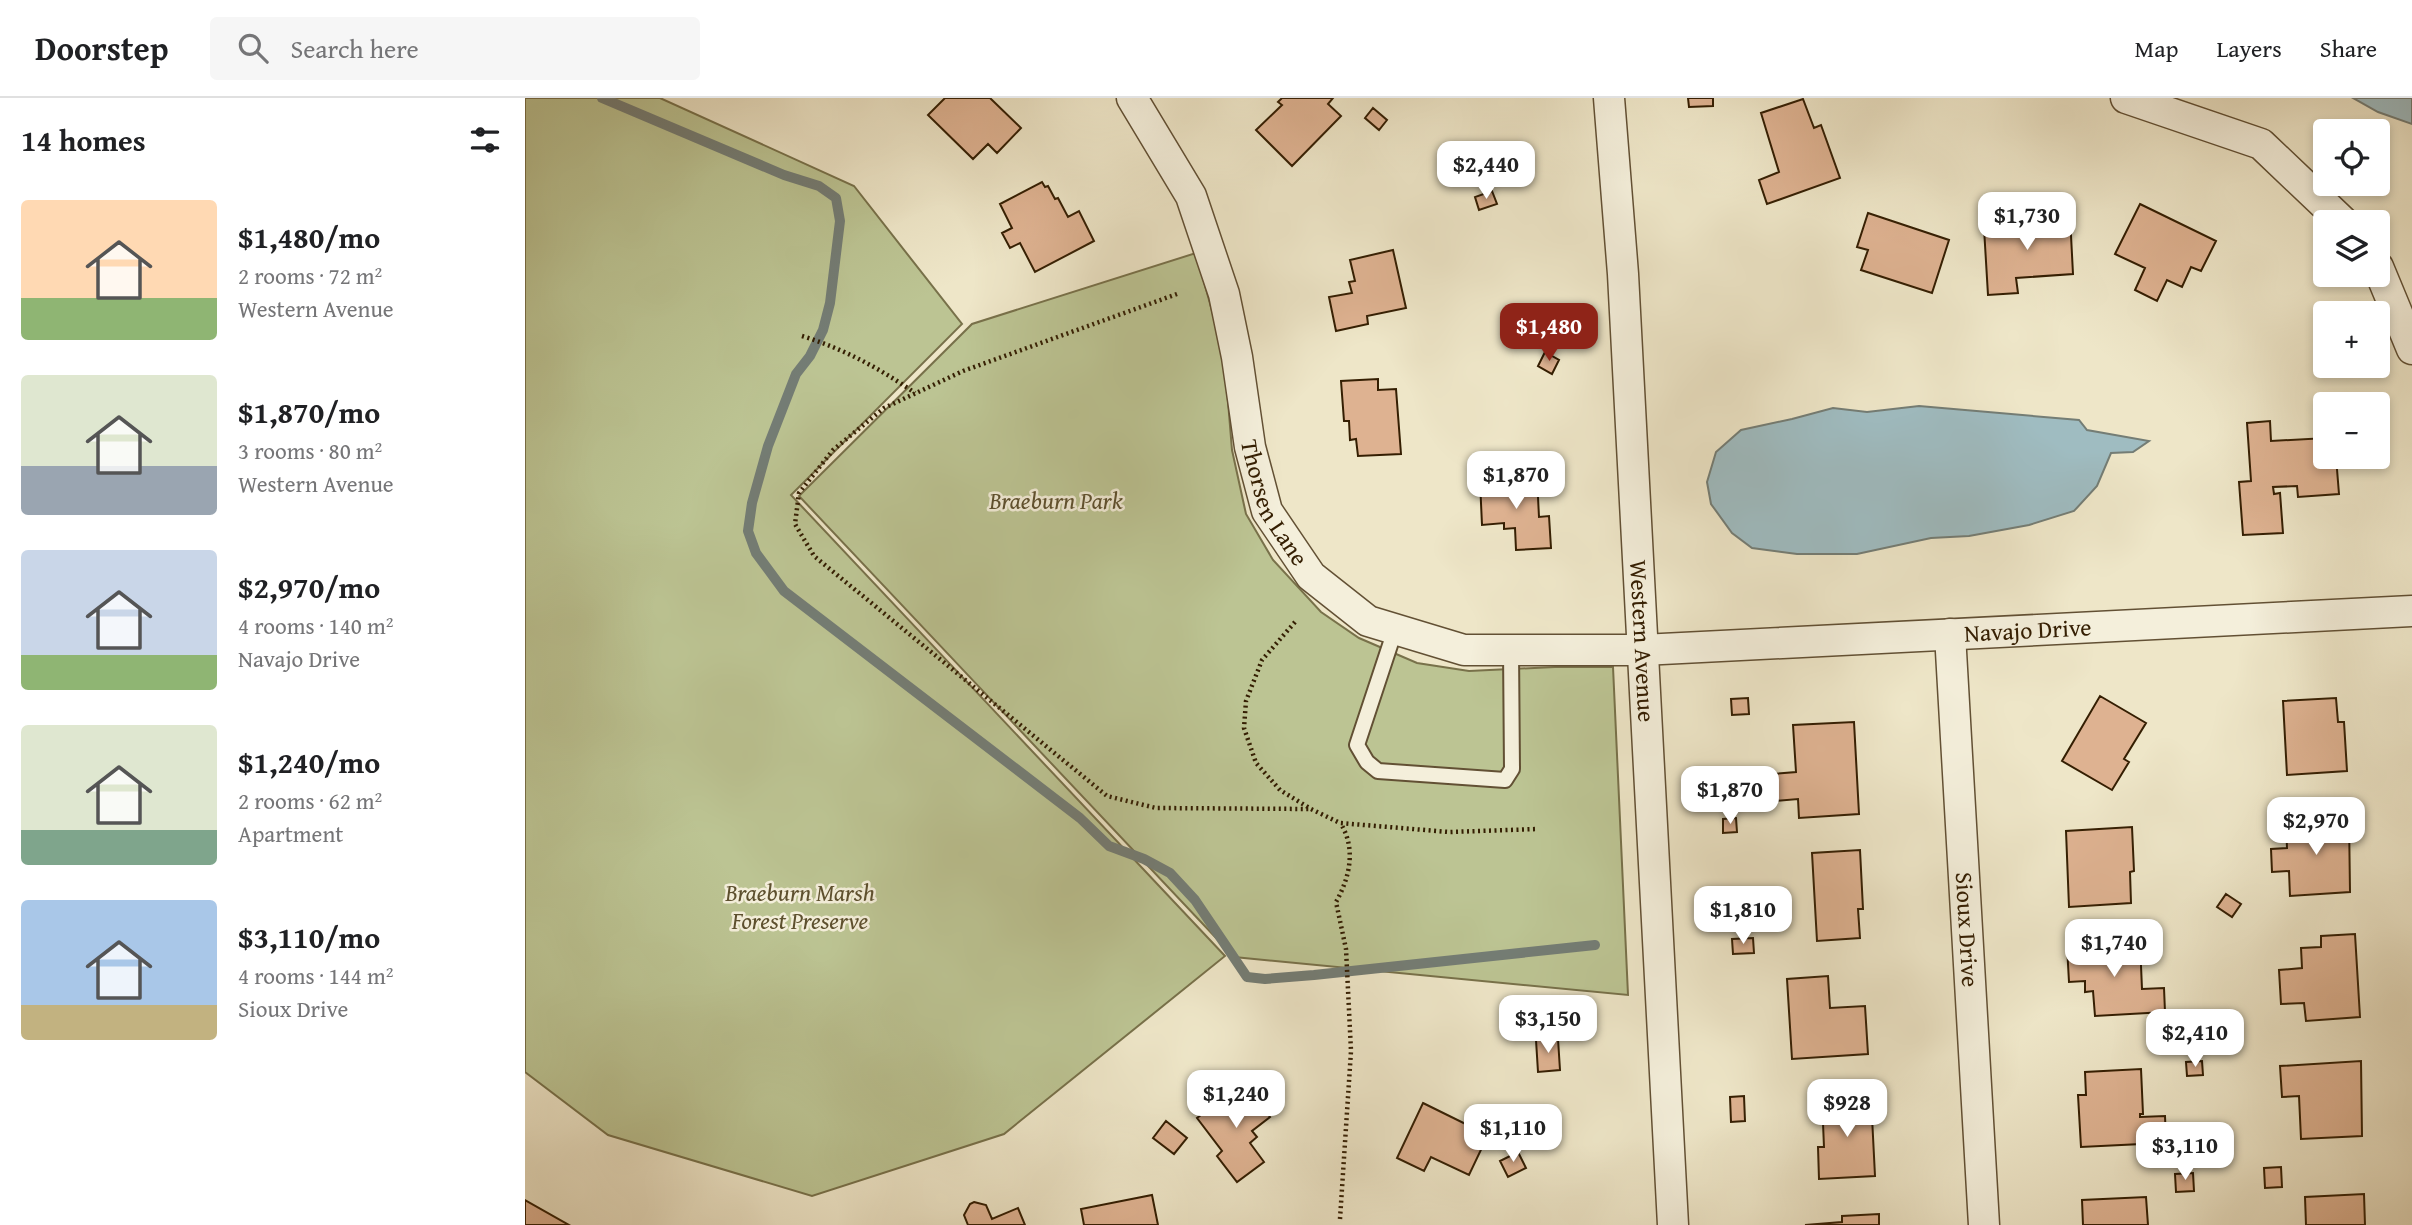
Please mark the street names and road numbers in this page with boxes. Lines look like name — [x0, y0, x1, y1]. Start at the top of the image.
street label: Thorsen Lane — [1232, 437, 1317, 573]
street label: Western Avenue — [1621, 559, 1665, 723]
street label: Navajo Drive — [1963, 609, 2092, 651]
street label: Sioux Drive — [1947, 871, 1988, 988]

